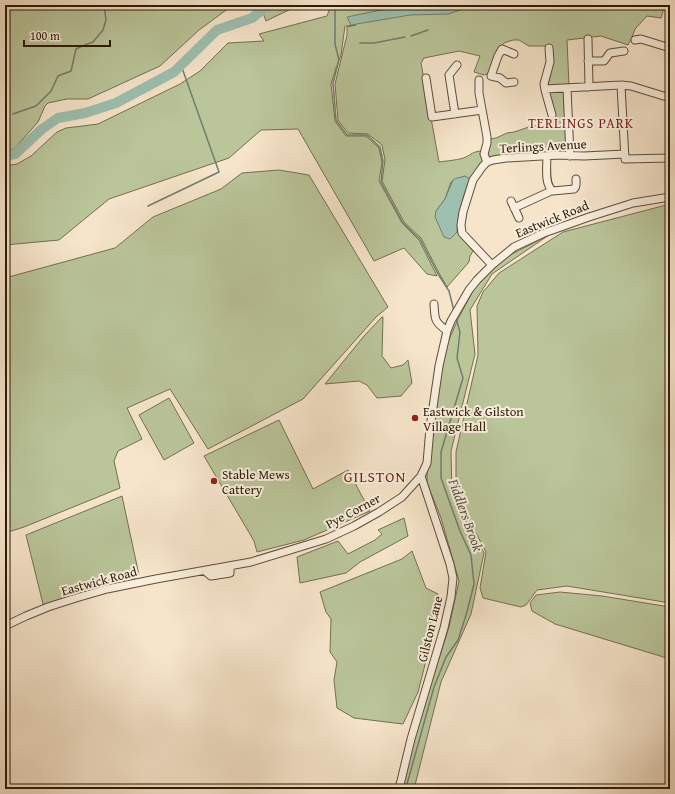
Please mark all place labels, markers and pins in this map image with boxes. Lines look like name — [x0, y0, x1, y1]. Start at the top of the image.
place label: Eastwick & Gilston Village Hall — [423, 402, 524, 436]
marker: Eastwick & Gilston Village Hall — [410, 413, 420, 423]
place label: Stable Mews Cattery — [222, 465, 290, 499]
marker: Stable Mews Cattery — [209, 476, 219, 486]

